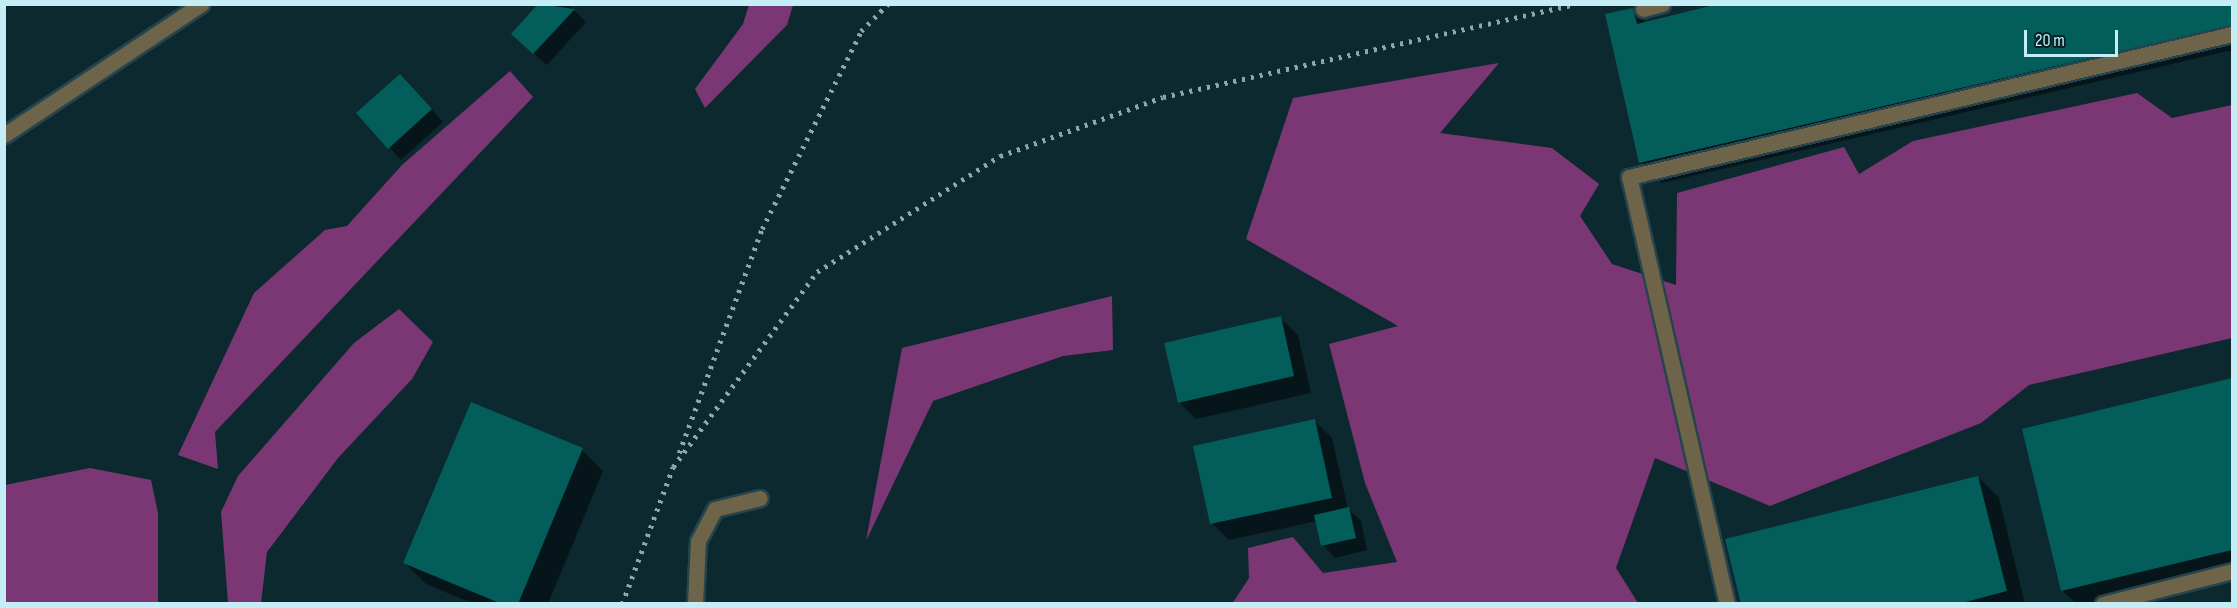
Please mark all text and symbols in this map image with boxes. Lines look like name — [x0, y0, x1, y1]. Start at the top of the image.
scale bar — [2027, 18, 2122, 56]
text: 20 m — [2035, 30, 2065, 51]

